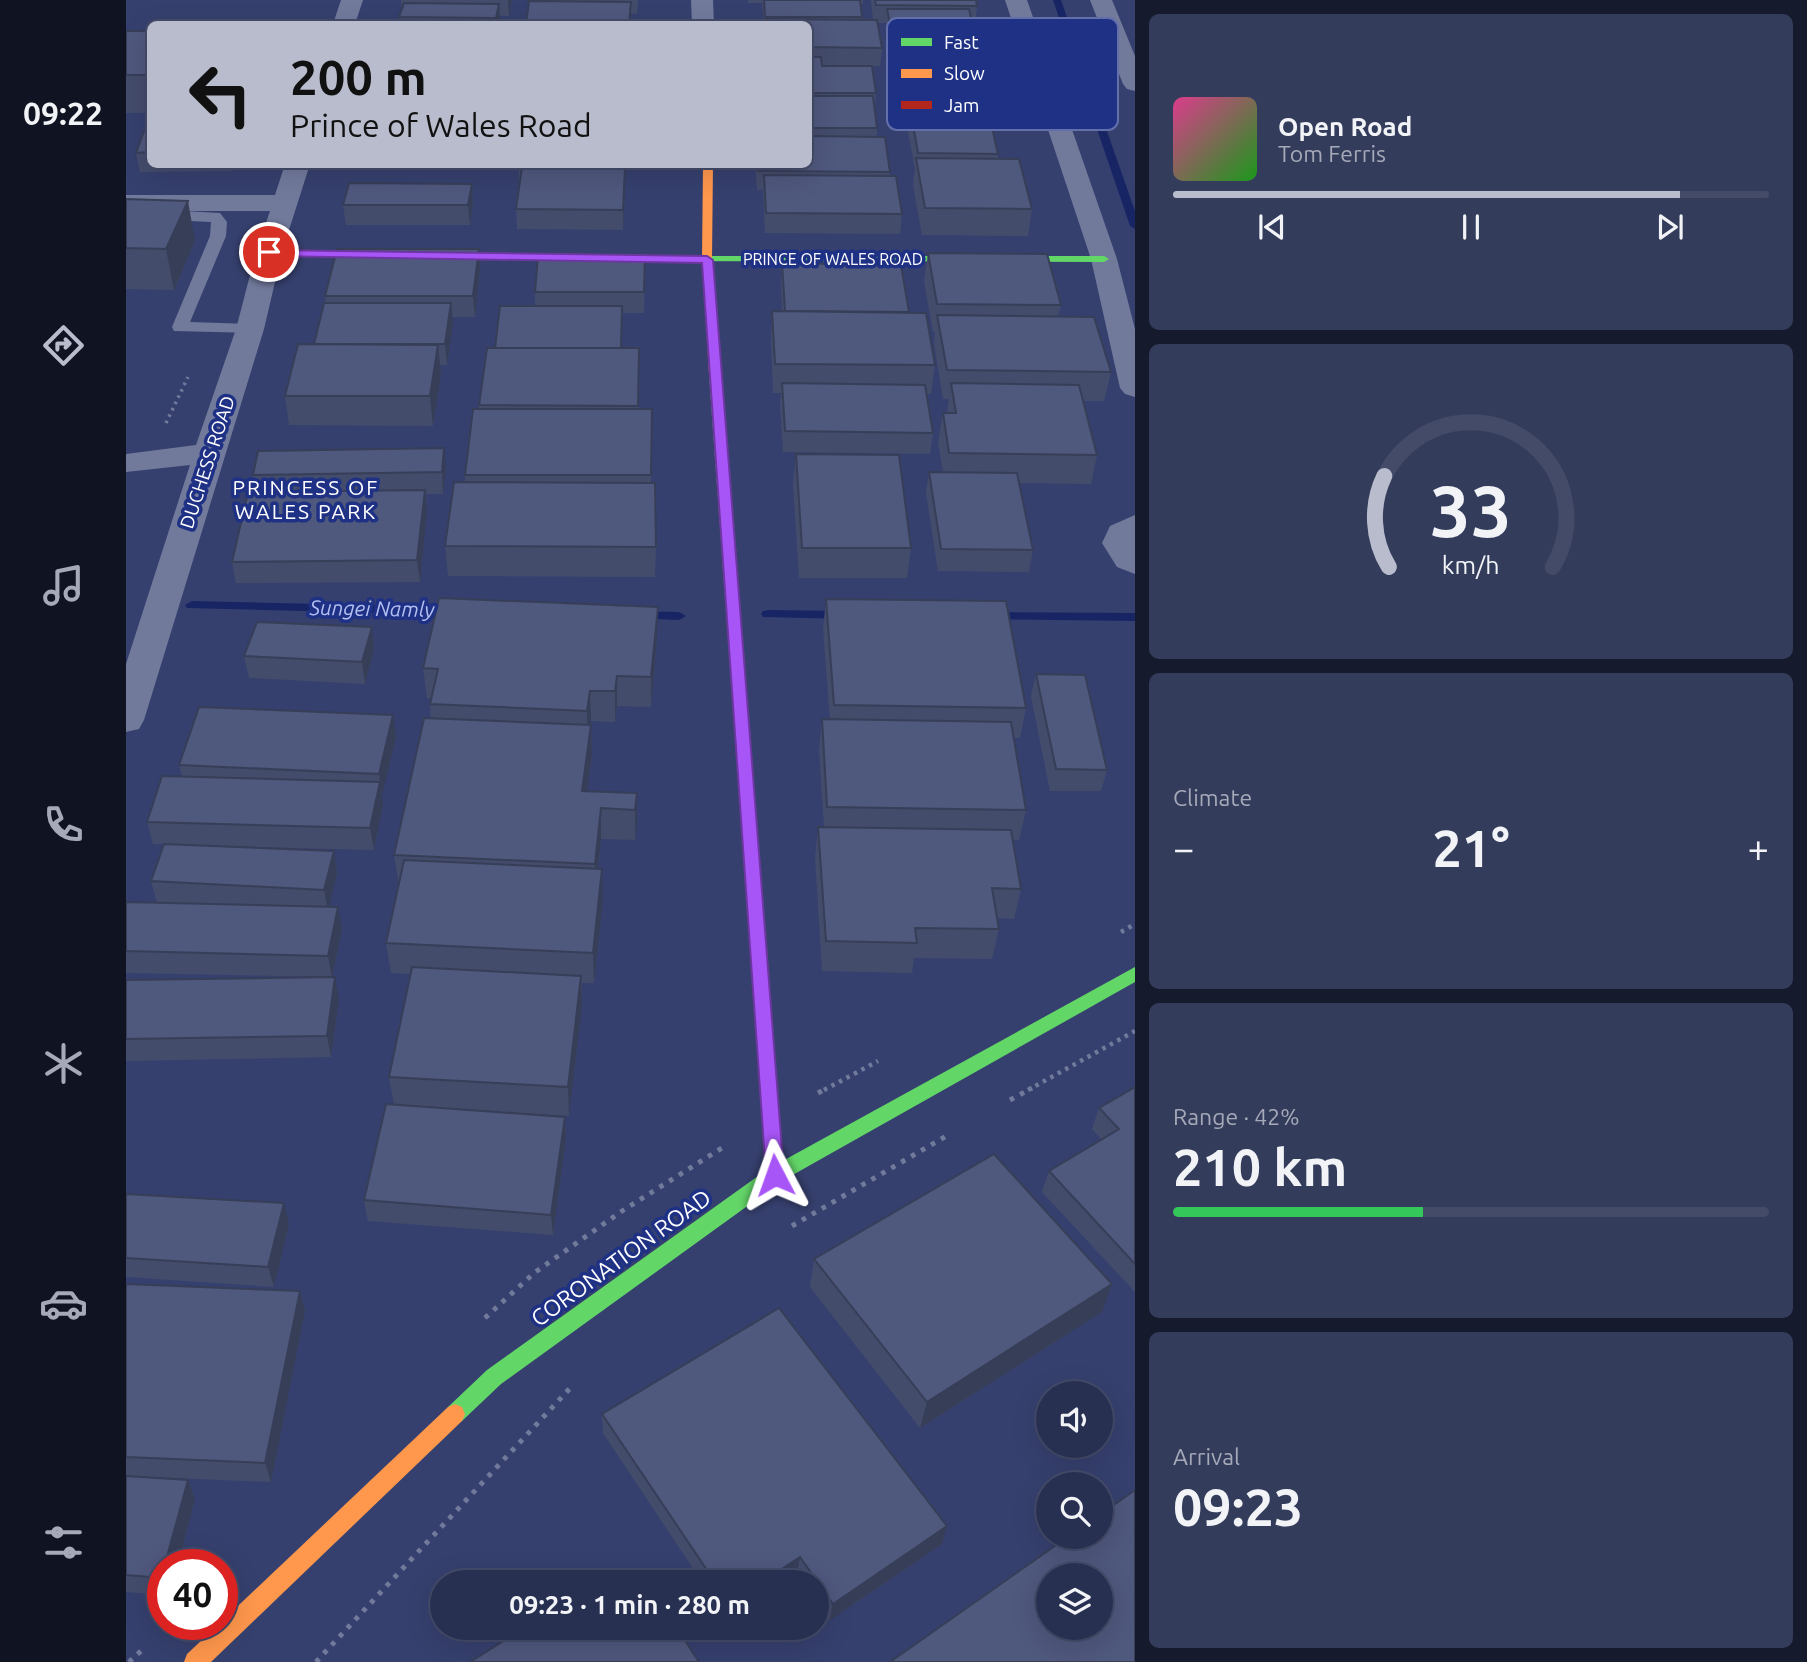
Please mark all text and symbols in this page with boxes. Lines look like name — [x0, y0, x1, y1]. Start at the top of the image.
legend — [887, 18, 1118, 130]
text: Fast — [944, 31, 979, 53]
icon: left — [175, 49, 266, 140]
text: 200 m — [290, 49, 427, 104]
text: Slow — [944, 62, 985, 84]
text: Jam — [944, 94, 980, 116]
text: 09:22 — [23, 95, 103, 131]
text: Prince of Wales Road — [290, 107, 592, 143]
text: Open Road — [1278, 112, 1412, 141]
text: Tom Ferris — [1278, 141, 1386, 166]
icon: previous — [1253, 208, 1291, 246]
icon: pause — [1452, 208, 1490, 246]
icon: next — [1651, 208, 1689, 246]
pin — [239, 222, 299, 282]
icon: arrive — [250, 233, 288, 271]
street label: PRINCE OF WALES ROAD — [743, 250, 923, 268]
icon: directions — [39, 321, 88, 370]
street label: DUCHESS ROAD — [175, 393, 239, 531]
text: 33 — [1430, 470, 1512, 552]
district label: PRINCESS OF WALES PARK — [233, 475, 379, 523]
text: km/h — [1442, 551, 1500, 579]
icon: music — [39, 561, 88, 610]
water label: Sungei Namly — [308, 595, 436, 621]
text: Climate — [1173, 785, 1252, 810]
icon: phone — [39, 800, 88, 849]
text: 21° — [1432, 819, 1510, 877]
text: − — [1173, 827, 1194, 869]
text: + — [1748, 827, 1769, 869]
icon: climate — [39, 1039, 88, 1088]
text: Range · 42% — [1173, 1104, 1300, 1129]
position arrow — [738, 1138, 812, 1212]
text: 210 km — [1173, 1138, 1347, 1196]
street label: CORONATION ROAD — [526, 1184, 715, 1331]
icon: car — [39, 1279, 88, 1328]
map controls — [1036, 1381, 1113, 1640]
button: sound — [1036, 1381, 1113, 1458]
text: Arrival — [1173, 1444, 1240, 1469]
button: search — [1036, 1472, 1113, 1549]
text: 09:23 — [1173, 1478, 1303, 1536]
icon: filters — [39, 1518, 88, 1567]
speed limit sign: 40 — [147, 1549, 238, 1640]
button: layers — [1036, 1563, 1113, 1640]
text: 09:23 · 1 min · 280 m — [509, 1590, 750, 1619]

